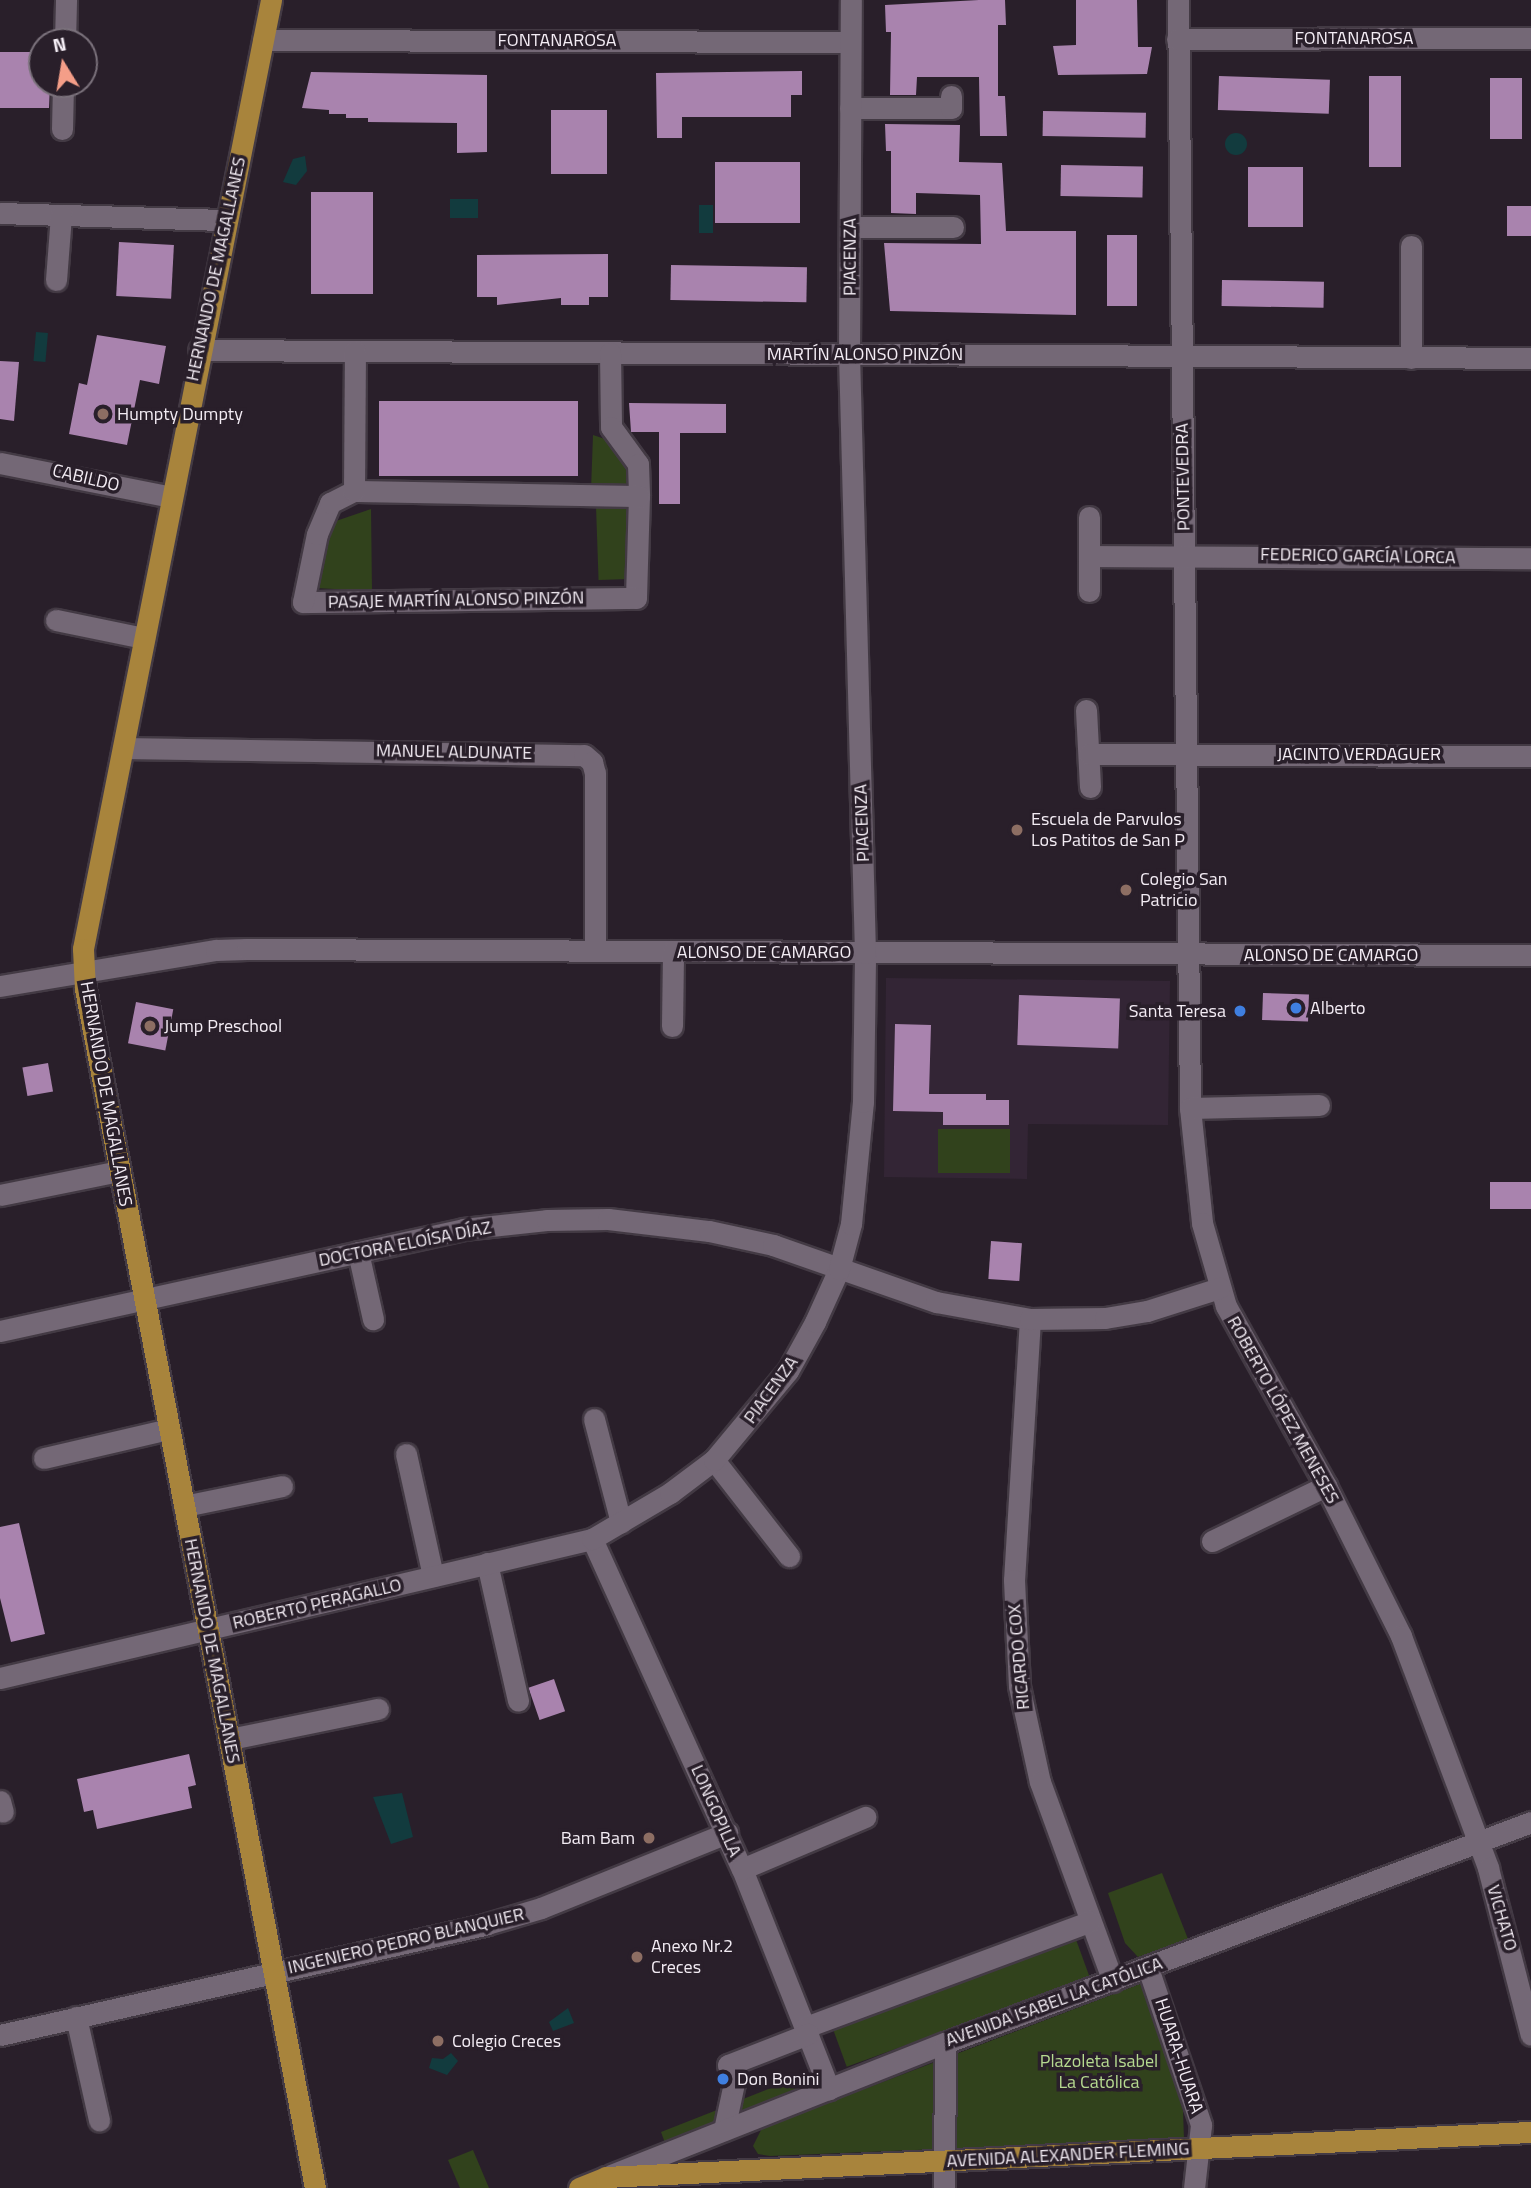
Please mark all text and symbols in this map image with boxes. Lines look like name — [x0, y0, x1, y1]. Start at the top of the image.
street label: FONTANAROSA — [1295, 27, 1413, 49]
north arrow — [28, 28, 98, 98]
text: N — [50, 28, 69, 59]
street label: FONTANAROSA — [498, 29, 616, 51]
street label: HERNANDO DE MAGALLANES — [182, 155, 250, 383]
street label: PIACENZA — [839, 218, 861, 296]
street label: MARTÍN ALONSO PINZÓN — [767, 343, 963, 365]
place label: Humpty Dumpty — [117, 403, 243, 425]
marker: Humpty Dumpty — [95, 406, 111, 422]
street label: PONTEVEDRA — [1171, 423, 1195, 531]
street label: CABILDO — [50, 460, 122, 496]
street label: FEDERICO GARCÍA LORCA — [1260, 543, 1456, 569]
street label: PASAJE MARTÍN ALONSO PINZÓN — [328, 587, 584, 613]
street label: MANUEL ALDUNATE — [376, 740, 532, 764]
street label: JACINTO VERDAGUER — [1277, 743, 1441, 765]
street label: PIACENZA — [850, 784, 874, 862]
place label: Escuela de Parvulos Los Patitos de San P — [1031, 809, 1185, 852]
marker: Escuela de Parvulos Los Patitos de San P — [1009, 822, 1025, 838]
place label: Colegio San Patricio — [1140, 869, 1227, 912]
marker: Colegio San Patricio — [1118, 882, 1134, 898]
street label: ALONSO DE CAMARGO — [677, 941, 851, 963]
street label: ALONSO DE CAMARGO — [1244, 944, 1418, 966]
street label: HERNANDO DE MAGALLANES — [76, 980, 136, 1208]
place label: Alberto — [1310, 997, 1365, 1019]
place label: Santa Teresa — [1129, 1000, 1226, 1022]
marker: Alberto — [1288, 1000, 1304, 1016]
marker: Santa Teresa — [1232, 1003, 1248, 1019]
place label: Jump Preschool — [164, 1015, 282, 1037]
marker: Jump Preschool — [142, 1018, 158, 1034]
street label: DOCTORA ELOÍSA DÍAZ — [317, 1217, 493, 1271]
street label: ROBERTO LÓPEZ MENESES — [1222, 1313, 1344, 1507]
street label: PIACENZA — [739, 1352, 803, 1428]
street label: HERNANDO DE MAGALLANES — [180, 1537, 244, 1765]
street label: ROBERTO PERAGALLO — [231, 1574, 403, 1634]
street label: RICARDO COX — [1004, 1603, 1034, 1711]
street label: LONGOPILLA — [686, 1762, 746, 1860]
place label: Bam Bam — [561, 1827, 635, 1849]
marker: Bam Bam — [641, 1830, 657, 1846]
street label: VICHATO — [1482, 1882, 1522, 1954]
street label: INGENIERO PEDRO BLANQUIER — [286, 1903, 526, 1979]
place label: Anexo Nr.2 Creces — [651, 1936, 733, 1979]
marker: Anexo Nr.2 Creces — [629, 1949, 645, 1965]
street label: AVENIDA ISABEL LA CATÓLICA — [943, 1953, 1165, 2051]
street label: HUARA-HUARA — [1150, 1996, 1208, 2116]
place label: Colegio Creces — [452, 2030, 561, 2052]
marker: Colegio Creces — [430, 2033, 446, 2049]
park label: Plazoleta Isabel La Católica — [1040, 2051, 1158, 2094]
place label: Don Bonini — [737, 2068, 820, 2090]
marker: Don Bonini — [715, 2071, 731, 2087]
street label: AVENIDA ALEXANDER FLEMING — [946, 2138, 1190, 2172]

